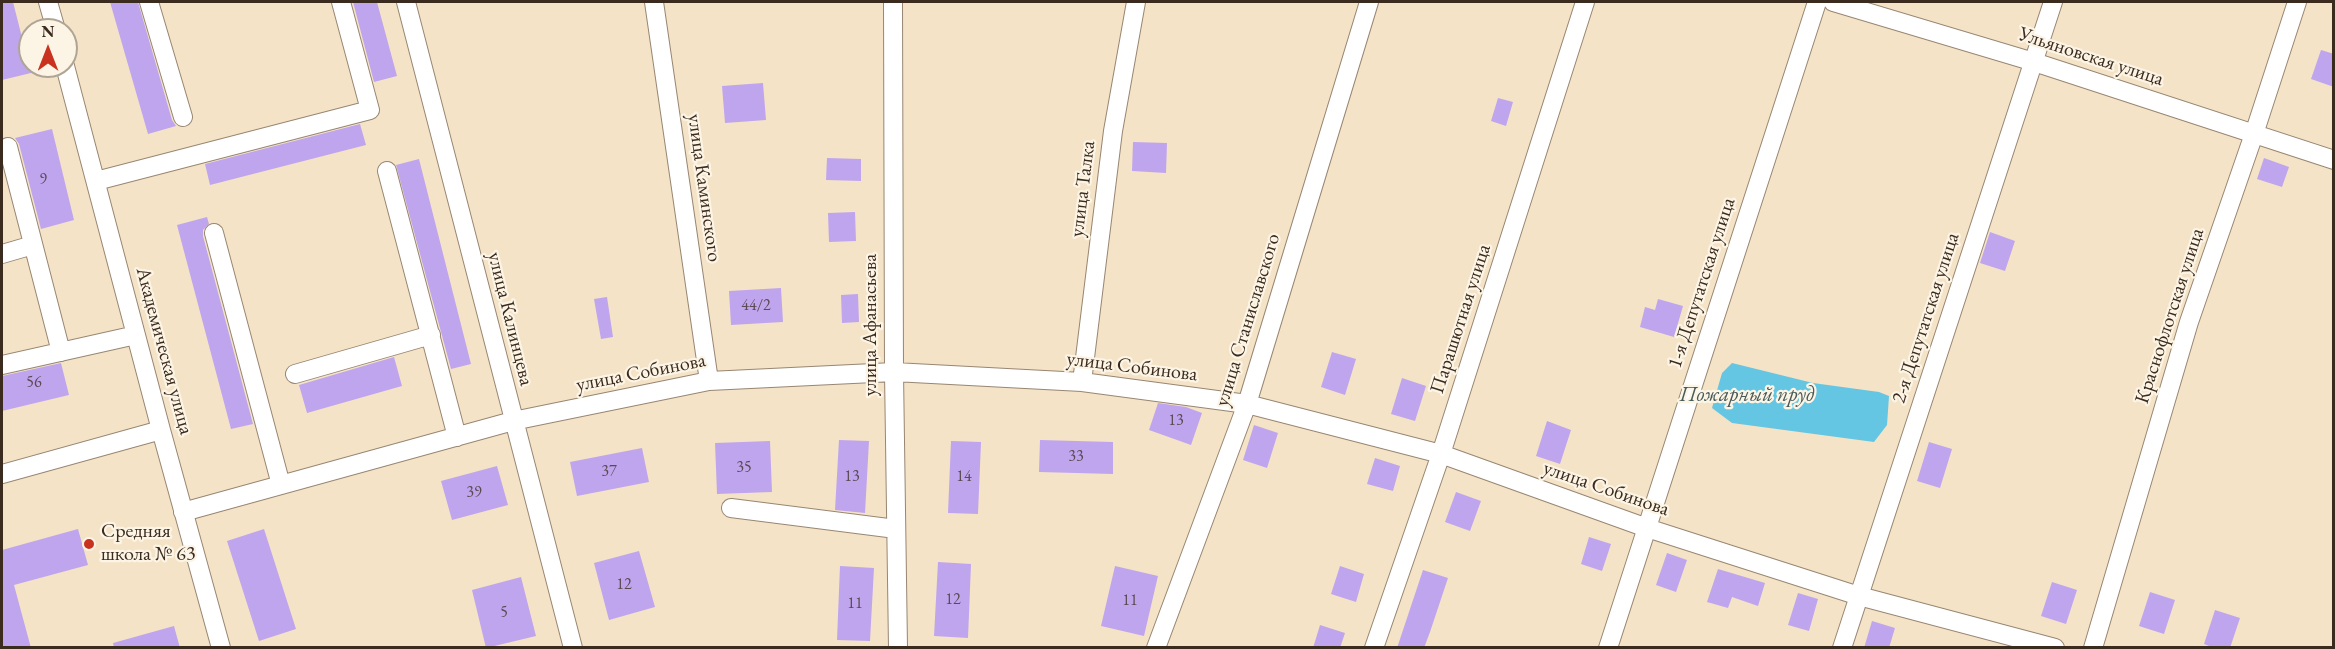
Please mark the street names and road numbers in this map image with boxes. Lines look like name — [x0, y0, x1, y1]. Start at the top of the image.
street label: Ульяновская улица — [2016, 22, 2166, 92]
street label: улица Каминского — [682, 112, 726, 264]
street label: улица Талка — [1065, 139, 1101, 239]
street label: 1-я Депутатская улица — [1663, 195, 1741, 371]
street label: Краснофлотская улица — [2130, 225, 2210, 407]
street label: 2-я Депутатская улица — [1887, 230, 1965, 406]
street label: улица Станиславского — [1210, 231, 1286, 409]
street label: Парашютная улица — [1426, 241, 1496, 397]
street label: улица Калинцева — [482, 250, 538, 388]
street label: улица Афанасьева — [859, 254, 883, 396]
street label: Академическая улица — [130, 265, 198, 437]
street label: улица Собинова — [1065, 347, 1199, 387]
street label: улица Собинова — [574, 349, 708, 397]
street label: улица Собинова — [1540, 456, 1672, 522]

